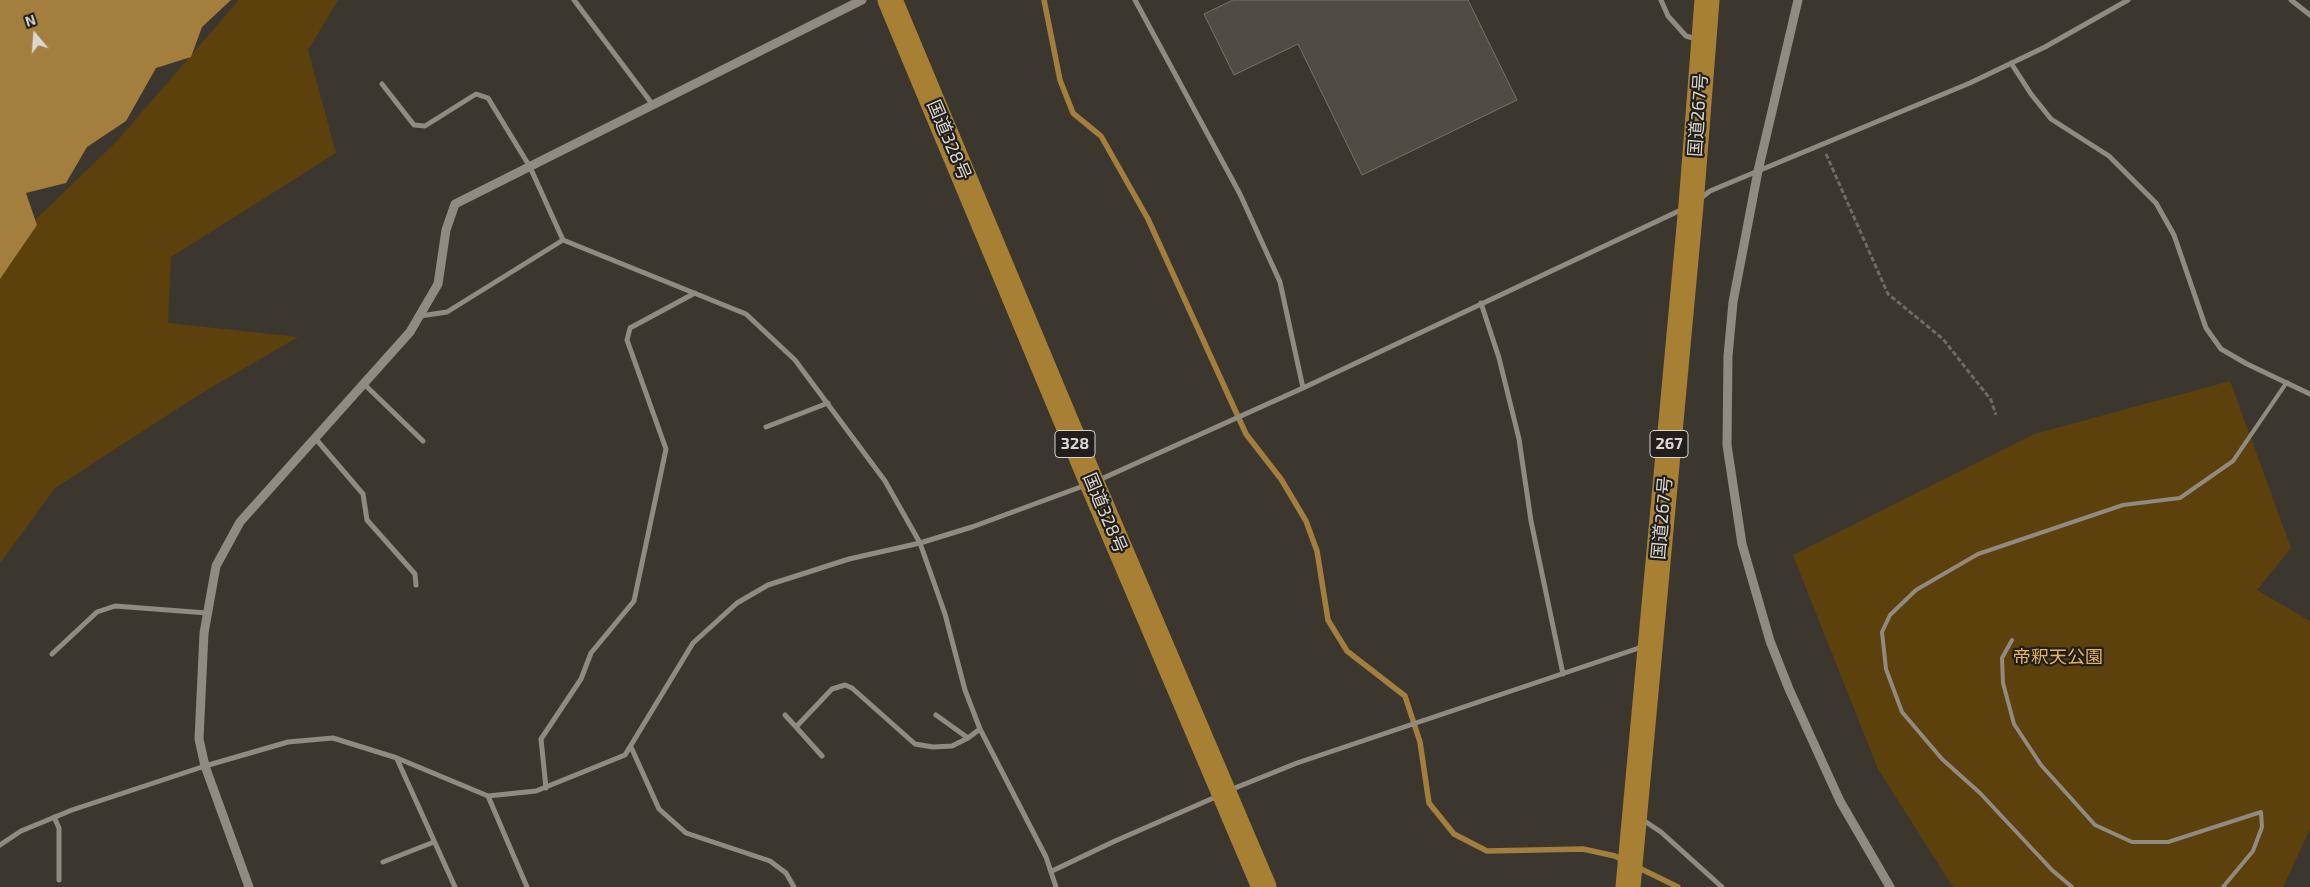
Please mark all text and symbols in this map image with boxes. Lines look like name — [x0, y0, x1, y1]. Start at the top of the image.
north arrow — [10, 10, 60, 60]
text: N — [23, 11, 38, 30]
street label: 国道267号 — [1684, 73, 1712, 157]
street label: 国道328号 — [922, 97, 976, 183]
road number: 328 — [1055, 430, 1095, 458]
road number: 267 — [1650, 430, 1688, 458]
street label: 国道328号 — [1078, 470, 1132, 556]
street label: 国道267号 — [1648, 475, 1676, 561]
park label: 帝釈天公園 — [2013, 646, 2103, 668]

